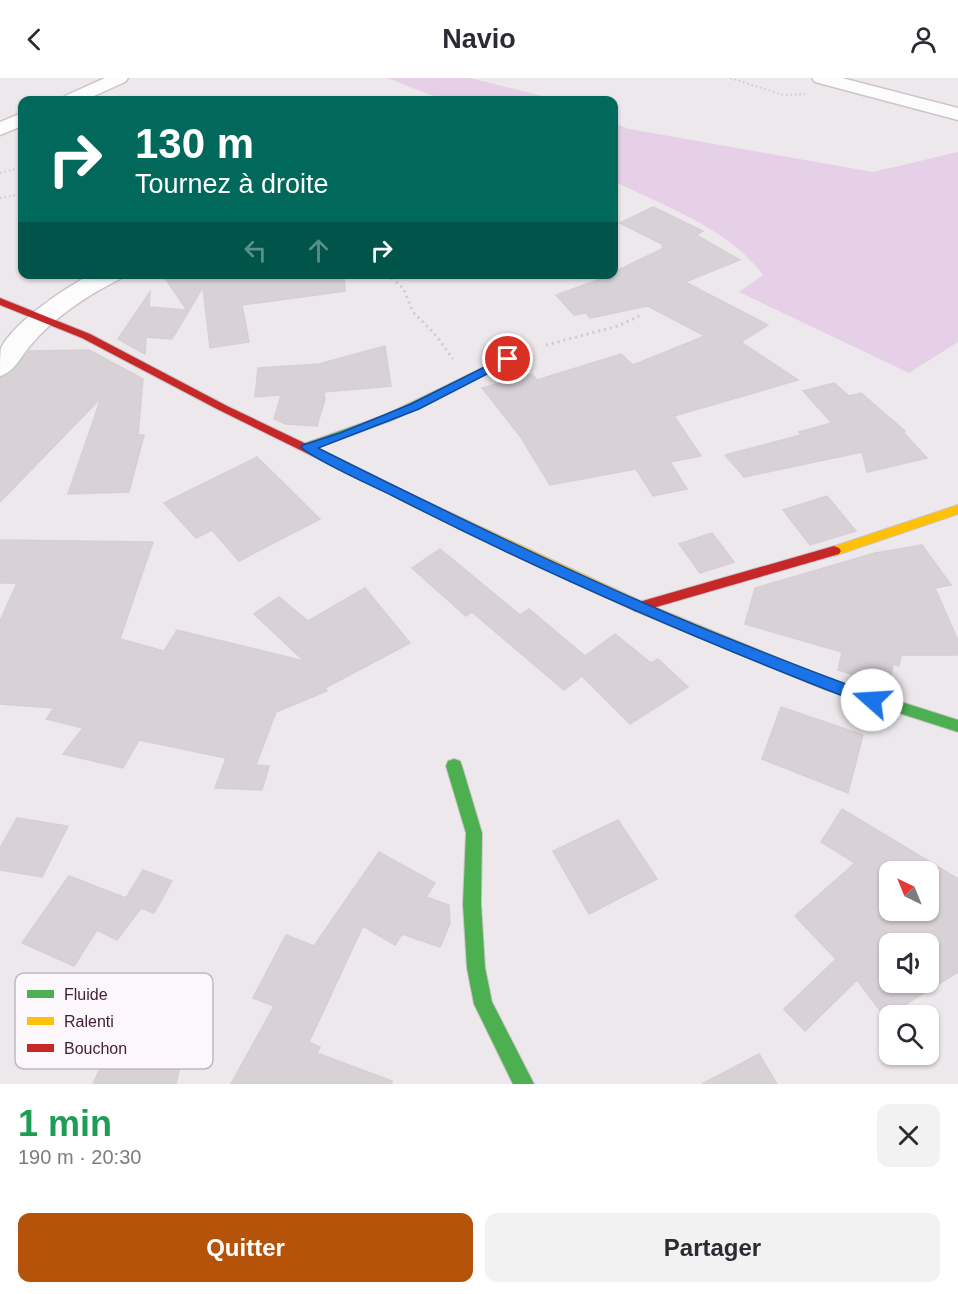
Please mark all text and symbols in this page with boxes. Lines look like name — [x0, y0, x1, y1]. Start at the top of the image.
icon: back — [18, 23, 51, 56]
icon: person — [907, 23, 940, 56]
text: Navio — [442, 24, 516, 54]
icon: right — [36, 120, 114, 198]
text: 130 m — [135, 120, 254, 167]
text: Tournez à droite — [135, 169, 329, 199]
icon: left — [239, 234, 272, 267]
icon: ahead — [302, 234, 335, 267]
icon: right — [365, 234, 398, 267]
pin — [482, 333, 533, 384]
icon: arrive — [491, 342, 524, 375]
position arrow — [840, 668, 904, 732]
north arrow — [879, 861, 939, 921]
map controls — [879, 861, 939, 1065]
button: sound — [879, 933, 939, 993]
legend — [15, 973, 213, 1069]
text: Fluide — [64, 986, 108, 1003]
button: search — [879, 1005, 939, 1065]
text: Ralenti — [64, 1013, 114, 1030]
text: Bouchon — [64, 1040, 127, 1057]
text: 1 min — [18, 1103, 112, 1144]
button: close — [877, 1104, 940, 1167]
text: 190 m · 20:30 — [18, 1146, 141, 1168]
button: Quitter — [18, 1213, 473, 1282]
button: Partager — [485, 1213, 940, 1282]

